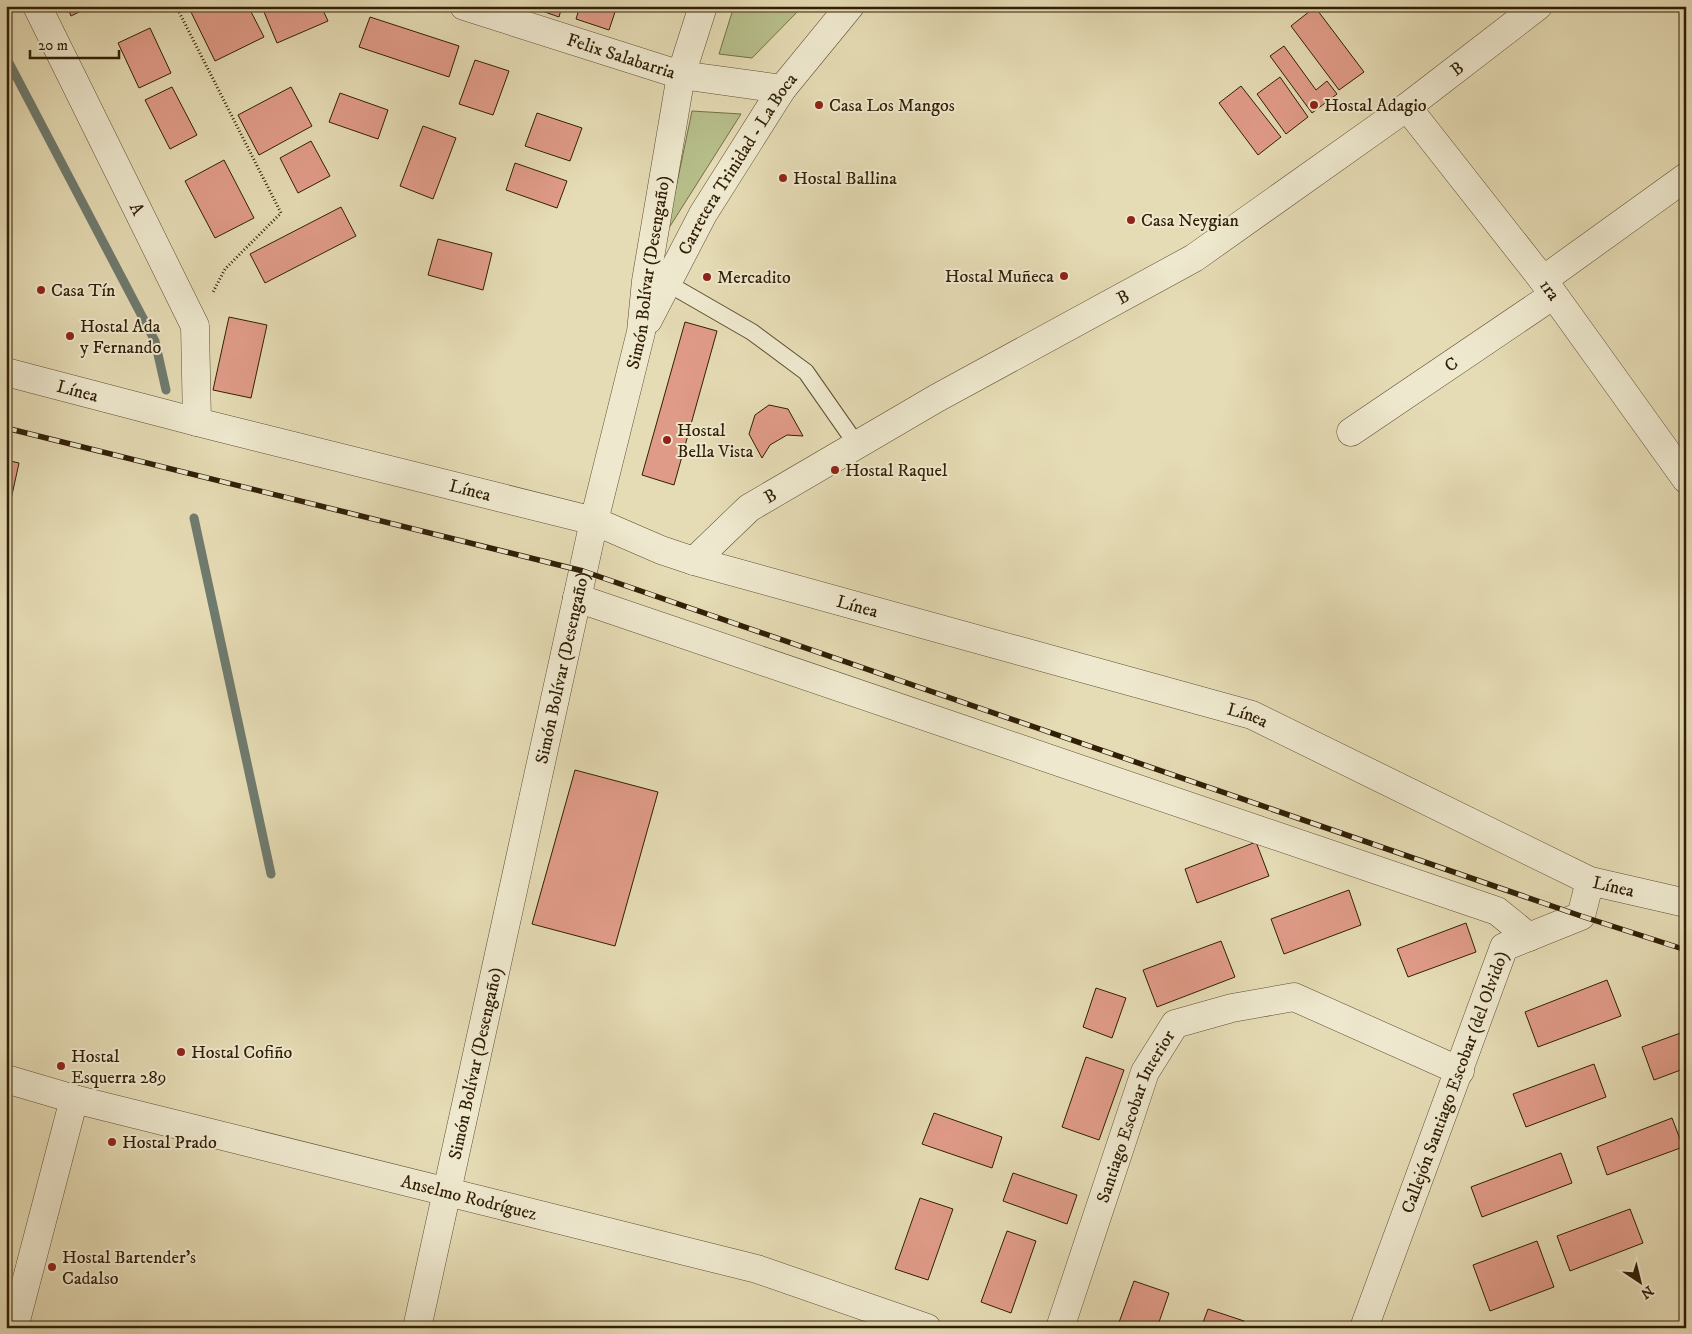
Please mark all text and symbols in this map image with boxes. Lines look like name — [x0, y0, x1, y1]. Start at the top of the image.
scale bar — [30, 28, 119, 60]
street label: Felix Salabarria — [564, 29, 678, 85]
text: 20 m — [38, 36, 68, 55]
street label: B — [1446, 57, 1469, 81]
street label: Carretera Trinidad - La Boca — [674, 69, 803, 259]
place label: Casa Los Mangos — [829, 95, 955, 117]
place label: Hostal Adagio — [1324, 95, 1427, 117]
marker: Casa Los Mangos — [813, 99, 825, 111]
marker: Hostal Adagio — [1308, 99, 1320, 111]
place label: Hostal Ballina — [793, 168, 897, 190]
marker: Hostal Ballina — [777, 172, 789, 184]
street label: Simón Bolívar (Desengaño) — [622, 174, 676, 372]
street label: A — [124, 199, 149, 220]
place label: Casa Neygian — [1141, 210, 1240, 232]
marker: Casa Neygian — [1125, 214, 1137, 226]
place label: Hostal Muñeca — [945, 266, 1054, 288]
place label: Mercadito — [717, 267, 791, 289]
marker: Hostal Muñeca — [1058, 270, 1070, 282]
marker: Mercadito — [701, 271, 713, 283]
street label: 1ra — [1534, 275, 1564, 305]
place label: Casa Tín — [51, 280, 116, 302]
marker: Casa Tín — [35, 284, 47, 296]
street label: B — [1113, 285, 1134, 310]
place label: Hostal Ada y Fernando — [80, 316, 162, 359]
marker: Hostal Ada y Fernando — [64, 330, 76, 342]
street label: C — [1441, 353, 1463, 377]
street label: Línea — [54, 376, 101, 408]
place label: Hostal Bella Vista — [677, 420, 754, 463]
marker: Hostal Bella Vista — [661, 434, 673, 446]
place label: Hostal Raquel — [845, 460, 948, 482]
marker: Hostal Raquel — [829, 464, 841, 476]
street label: Línea — [447, 475, 493, 507]
street label: B — [760, 484, 781, 509]
street label: Simón Bolívar (Desengaño) — [531, 570, 595, 766]
street label: Línea — [834, 591, 881, 623]
street label: Línea — [1224, 699, 1272, 733]
street label: Línea — [1590, 872, 1637, 903]
street label: Callejón Santiago Escobar (del Olvido) — [1397, 948, 1514, 1217]
street label: Simón Bolívar (Desengaño) — [444, 965, 508, 1162]
street label: Santiago Escobar Interior — [1092, 1026, 1181, 1206]
place label: Hostal Cofiño — [191, 1042, 292, 1064]
place label: Hostal Esquerra 289 — [71, 1046, 167, 1089]
marker: Hostal Cofiño — [175, 1046, 187, 1058]
marker: Hostal Esquerra 289 — [55, 1060, 67, 1072]
place label: Hostal Prado — [122, 1132, 217, 1154]
marker: Hostal Prado — [106, 1136, 118, 1148]
street label: Anselmo Rodríguez — [398, 1171, 539, 1226]
place label: Hostal Bartender’s Cadalso — [62, 1247, 196, 1290]
north arrow — [1614, 1256, 1664, 1306]
marker: Hostal Bartender’s Cadalso — [46, 1261, 58, 1273]
text: N — [1637, 1281, 1657, 1303]

